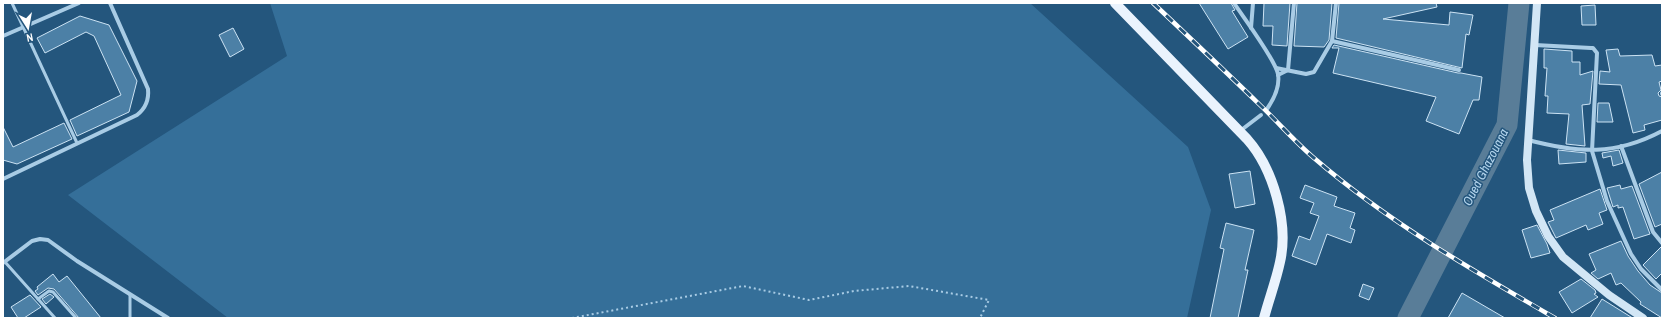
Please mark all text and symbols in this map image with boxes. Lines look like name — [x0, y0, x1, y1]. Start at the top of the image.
north arrow — [8, 8, 48, 48]
text: N — [25, 30, 34, 45]
water label: Oued Ghazouana — [1459, 126, 1512, 209]

